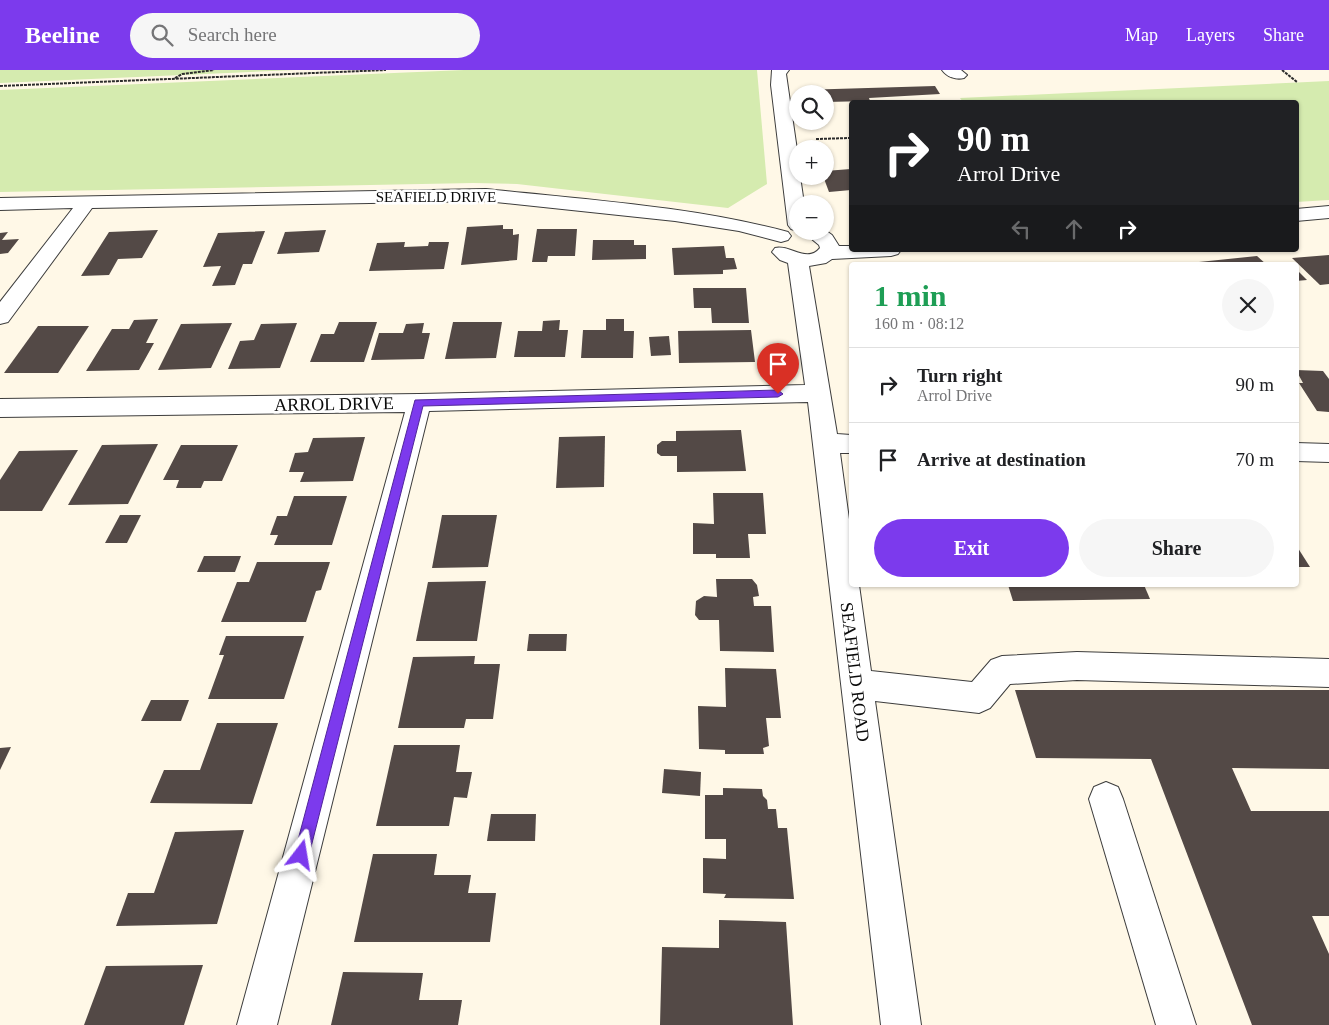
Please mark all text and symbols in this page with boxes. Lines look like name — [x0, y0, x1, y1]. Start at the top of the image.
search box — [130, 13, 480, 58]
icon: search — [148, 21, 176, 49]
text: Beeline — [25, 22, 100, 48]
text: Search here — [188, 24, 277, 45]
text: Map — [1125, 25, 1158, 45]
text: Layers — [1186, 25, 1235, 45]
text: Share — [1263, 25, 1304, 45]
map controls — [789, 85, 834, 240]
button: search — [789, 85, 834, 130]
icon: right — [874, 120, 939, 185]
text: 90 m — [957, 120, 1030, 159]
button: + — [789, 140, 834, 185]
text: Arrol Drive — [957, 161, 1060, 186]
street label: SEAFIELD DRIVE — [376, 189, 496, 205]
button: − — [789, 195, 834, 240]
icon: left — [1007, 215, 1035, 243]
icon: ahead — [1060, 215, 1088, 243]
icon: right — [1113, 215, 1141, 243]
text: 1 min — [874, 279, 947, 312]
button: close — [1222, 279, 1274, 331]
text: 160 m · 08:12 — [874, 315, 964, 332]
pin — [757, 343, 799, 394]
icon: arrive — [764, 350, 792, 378]
text: Turn right — [917, 365, 1002, 386]
icon: right — [874, 371, 902, 399]
text: 90 m — [1235, 374, 1274, 395]
text: Arrol Drive — [917, 387, 992, 404]
street label: ARROL DRIVE — [274, 393, 394, 415]
icon: arrive — [874, 446, 902, 474]
text: Arrive at destination — [917, 449, 1086, 470]
text: 70 m — [1235, 449, 1274, 470]
button: Exit — [874, 519, 1069, 577]
button: Share — [1079, 519, 1274, 577]
street label: SEAFIELD ROAD — [837, 601, 873, 743]
position arrow — [274, 828, 326, 880]

